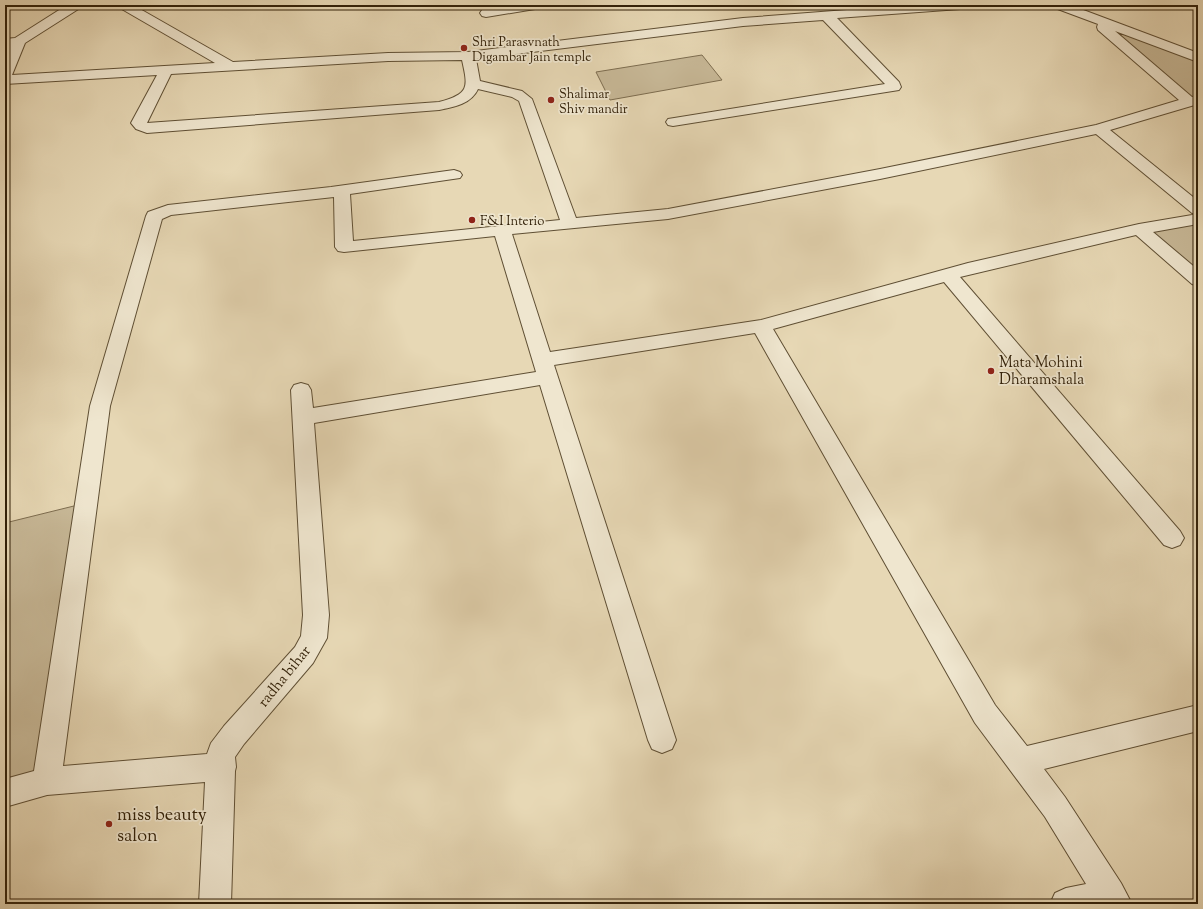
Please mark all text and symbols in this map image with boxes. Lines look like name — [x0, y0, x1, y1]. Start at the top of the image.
place label: Shri Parasvnath Digambar Jain temple — [472, 34, 591, 67]
marker: Shri Parasvnath Digambar Jain temple — [459, 43, 469, 53]
place label: Shalimar Shiv mandir — [559, 86, 628, 119]
marker: Shalimar Shiv mandir — [546, 95, 556, 105]
place label: F&I Interio — [480, 213, 544, 231]
marker: F&I Interio — [467, 215, 477, 225]
place label: Mata Mohini Dharamshala — [999, 353, 1084, 391]
marker: Mata Mohini Dharamshala — [986, 366, 996, 376]
street label: radha bihar — [254, 642, 317, 712]
place label: miss beauty salon — [117, 803, 207, 850]
marker: miss beauty salon — [104, 819, 114, 829]

